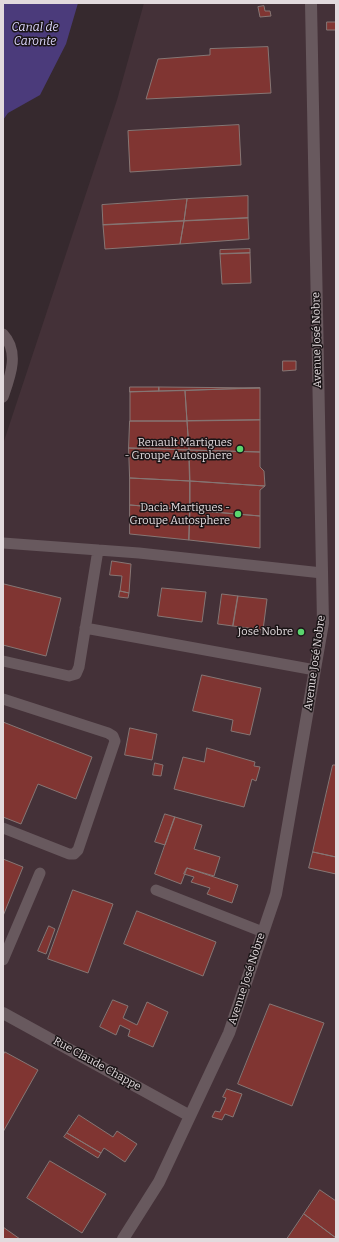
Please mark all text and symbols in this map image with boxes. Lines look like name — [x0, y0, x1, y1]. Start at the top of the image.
water label: Canal de Caronte — [12, 21, 58, 49]
street label: Avenue José Nobre — [310, 292, 324, 388]
place label: Renault Martigues - Groupe Autosphere — [124, 436, 232, 462]
marker: Renault Martigues - Groupe Autosphere — [235, 444, 245, 454]
place label: Dacia Martigues - Groupe Autosphere — [130, 501, 230, 527]
marker: Dacia Martigues - Groupe Autosphere — [233, 509, 243, 519]
street label: Avenue José Nobre — [302, 615, 328, 711]
place label: José Nobre — [238, 625, 293, 639]
marker: José Nobre — [296, 627, 306, 637]
street label: Avenue José Nobre — [226, 931, 268, 1027]
street label: Rue Claude Chappe — [51, 1034, 143, 1094]

